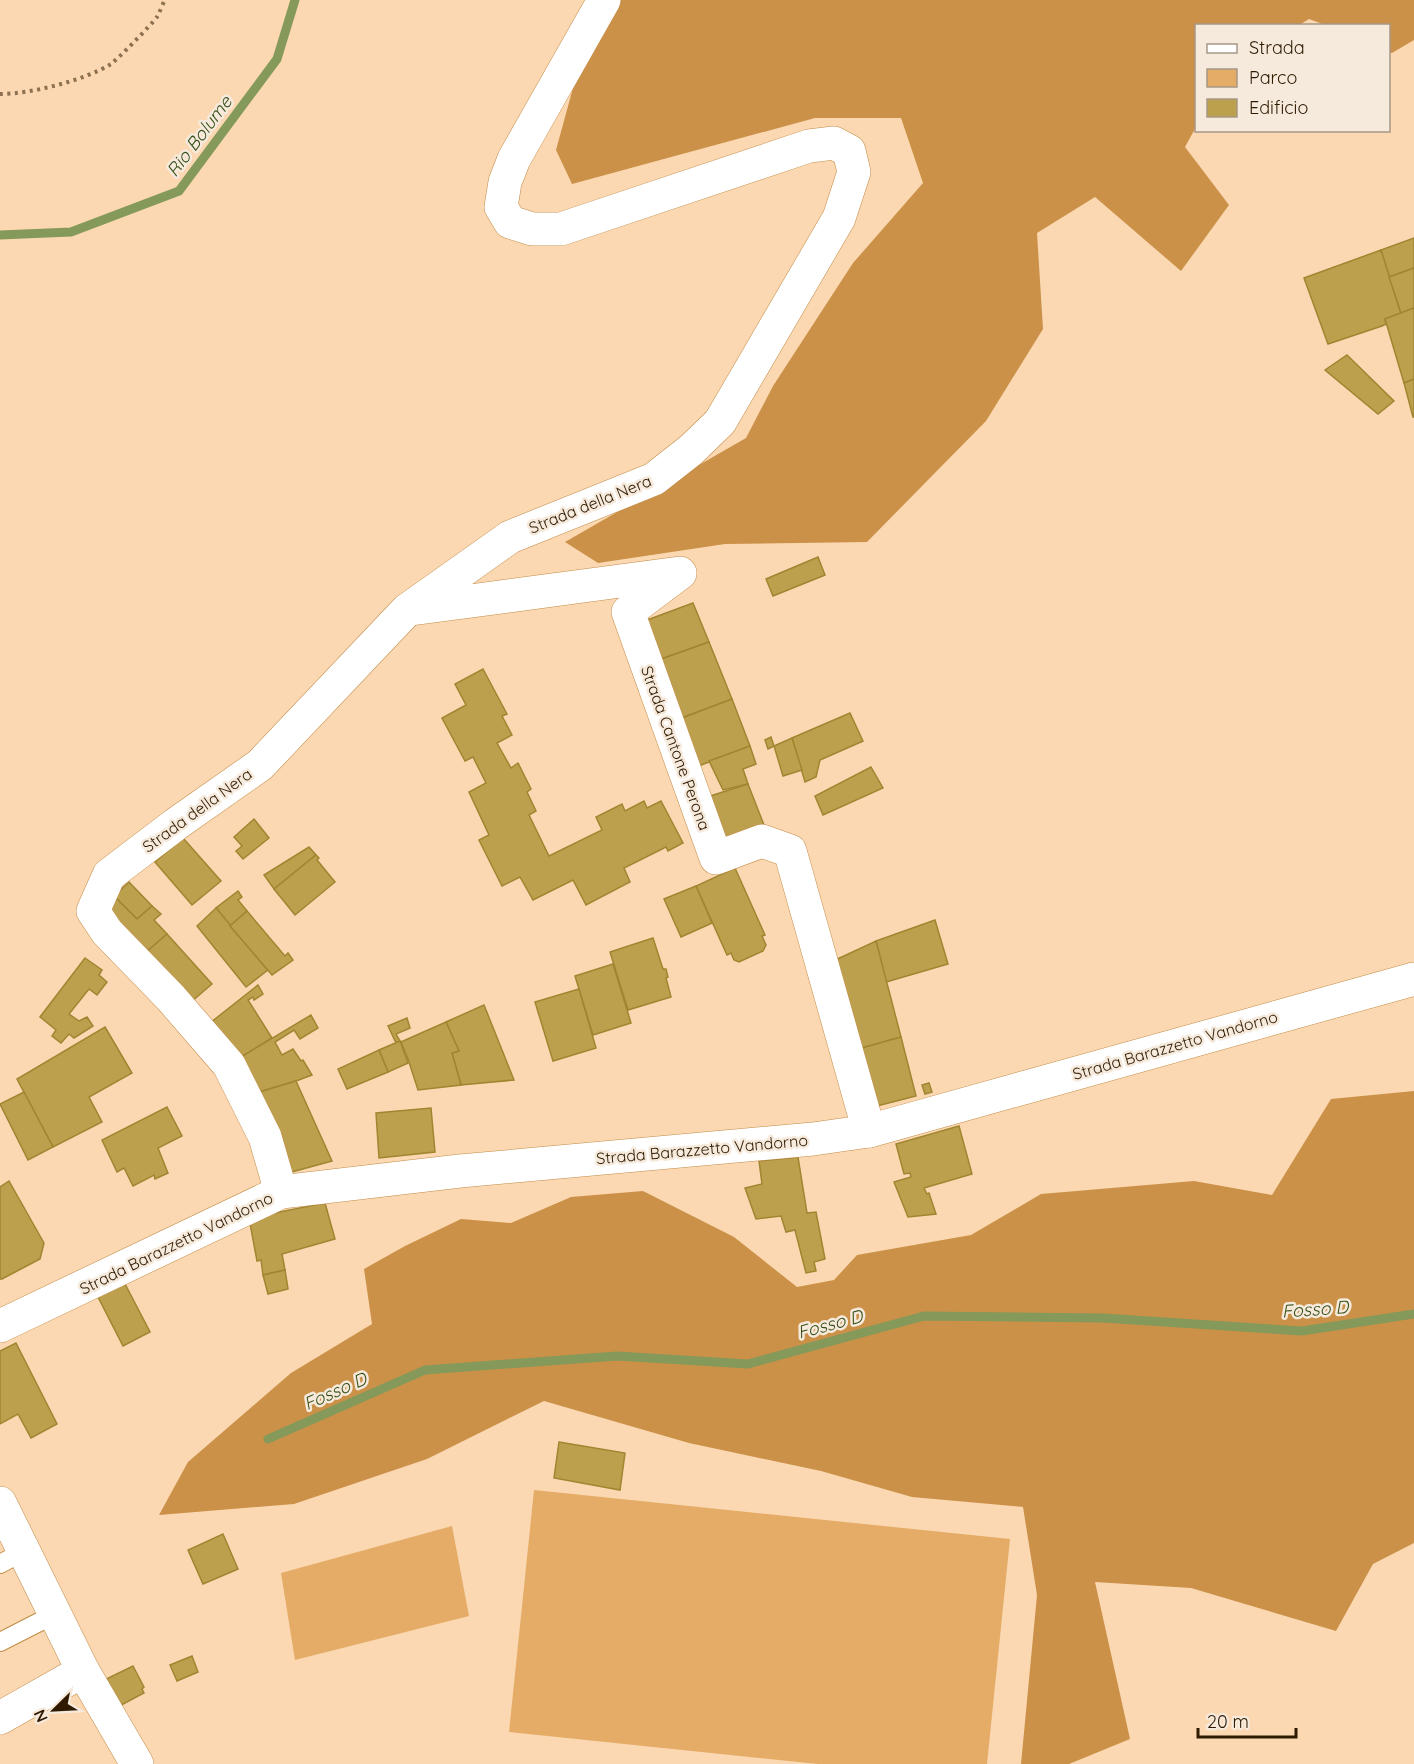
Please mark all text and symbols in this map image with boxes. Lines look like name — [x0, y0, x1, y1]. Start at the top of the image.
legend — [1195, 24, 1390, 132]
text: Strada — [1249, 36, 1305, 59]
text: Parco — [1249, 66, 1297, 89]
water label: Rio Bolume — [161, 90, 237, 181]
text: Edificio — [1249, 96, 1308, 119]
street label: Strada della Nera — [526, 470, 654, 538]
street label: Strada Cantone Perona — [637, 663, 715, 833]
street label: Strada della Nera — [138, 764, 256, 856]
street label: Strada Barazzetto Vandorno — [1070, 1006, 1280, 1084]
street label: Strada Barazzetto Vandorno — [595, 1130, 809, 1168]
street label: Strada Barazzetto Vandorno — [76, 1187, 276, 1299]
water label: Fosso D — [1281, 1295, 1350, 1323]
water label: Fosso D — [795, 1304, 866, 1344]
water label: Fosso D — [300, 1367, 371, 1415]
north arrow — [24, 1680, 84, 1740]
scale bar — [1198, 1701, 1296, 1739]
text: N — [29, 1707, 52, 1726]
text: 20 m — [1207, 1710, 1249, 1733]

